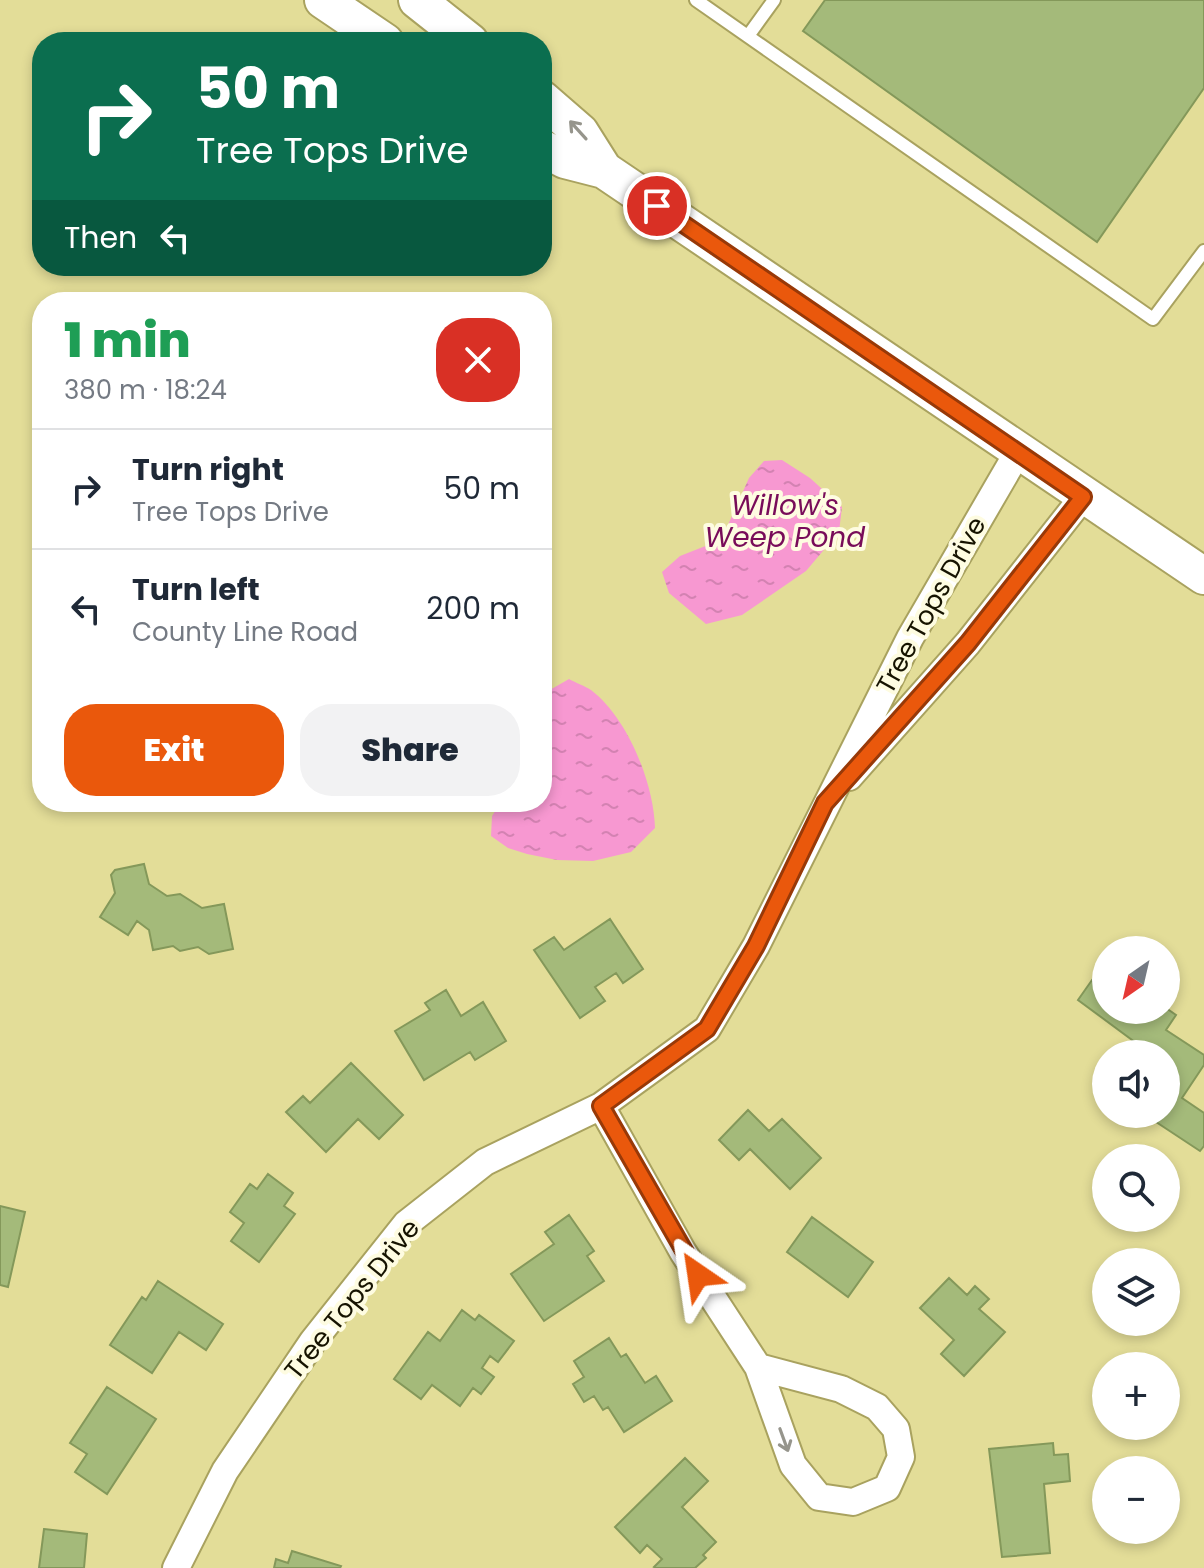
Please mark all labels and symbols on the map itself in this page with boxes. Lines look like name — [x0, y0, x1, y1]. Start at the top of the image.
one-way arrow — [569, 121, 587, 141]
pin — [623, 172, 691, 240]
water label: Willow's Weep Pond — [705, 486, 866, 557]
street label: Tree Tops Drive — [868, 510, 994, 700]
north arrow — [1092, 936, 1180, 1024]
street label: Tree Tops Drive — [276, 1211, 428, 1387]
position arrow — [656, 1233, 740, 1317]
one-way arrow — [778, 1427, 793, 1452]

